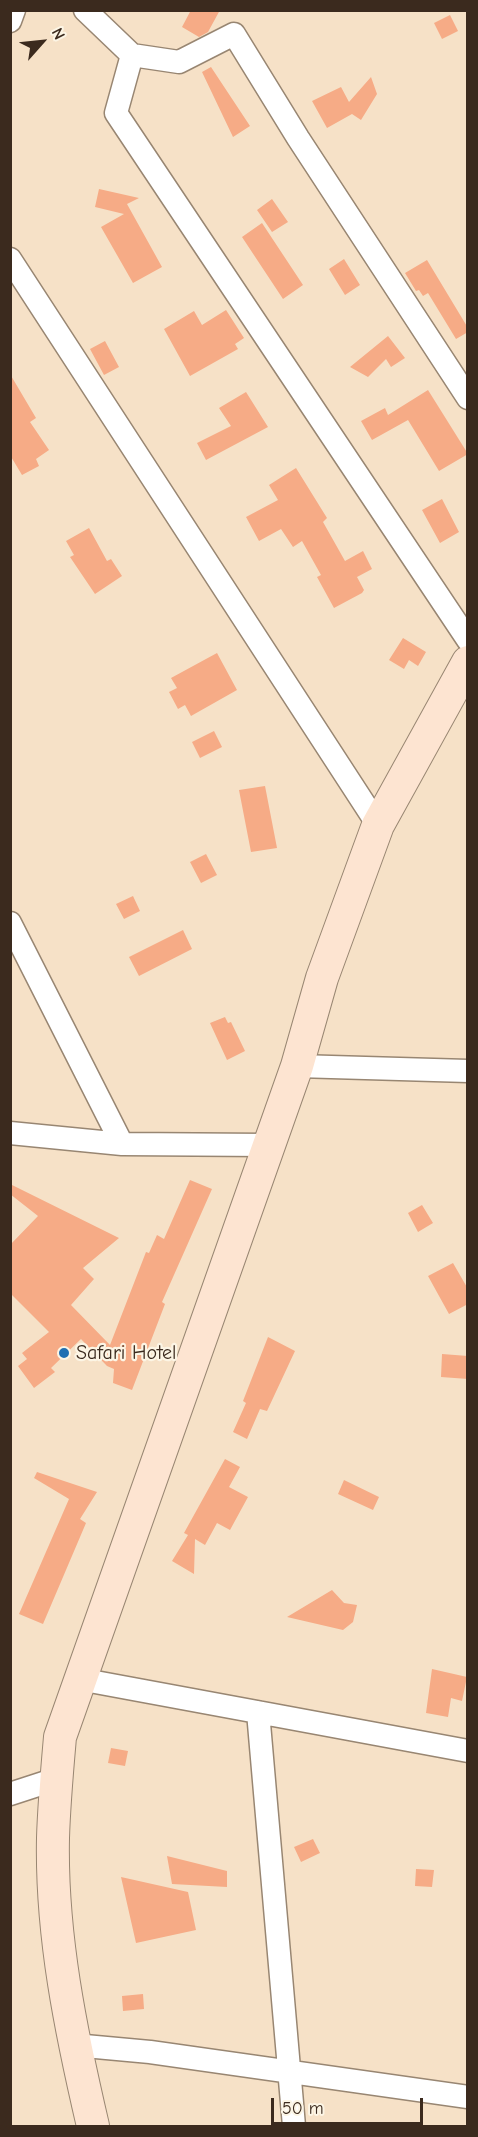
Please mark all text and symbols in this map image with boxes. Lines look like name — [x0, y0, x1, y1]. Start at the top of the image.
north arrow — [12, 12, 72, 72]
text: N — [48, 25, 68, 43]
place label: Safari Hotel — [76, 1341, 176, 1365]
marker: Safari Hotel — [57, 1346, 71, 1360]
scale bar — [274, 2086, 426, 2124]
text: 50 m — [282, 2098, 324, 2119]

